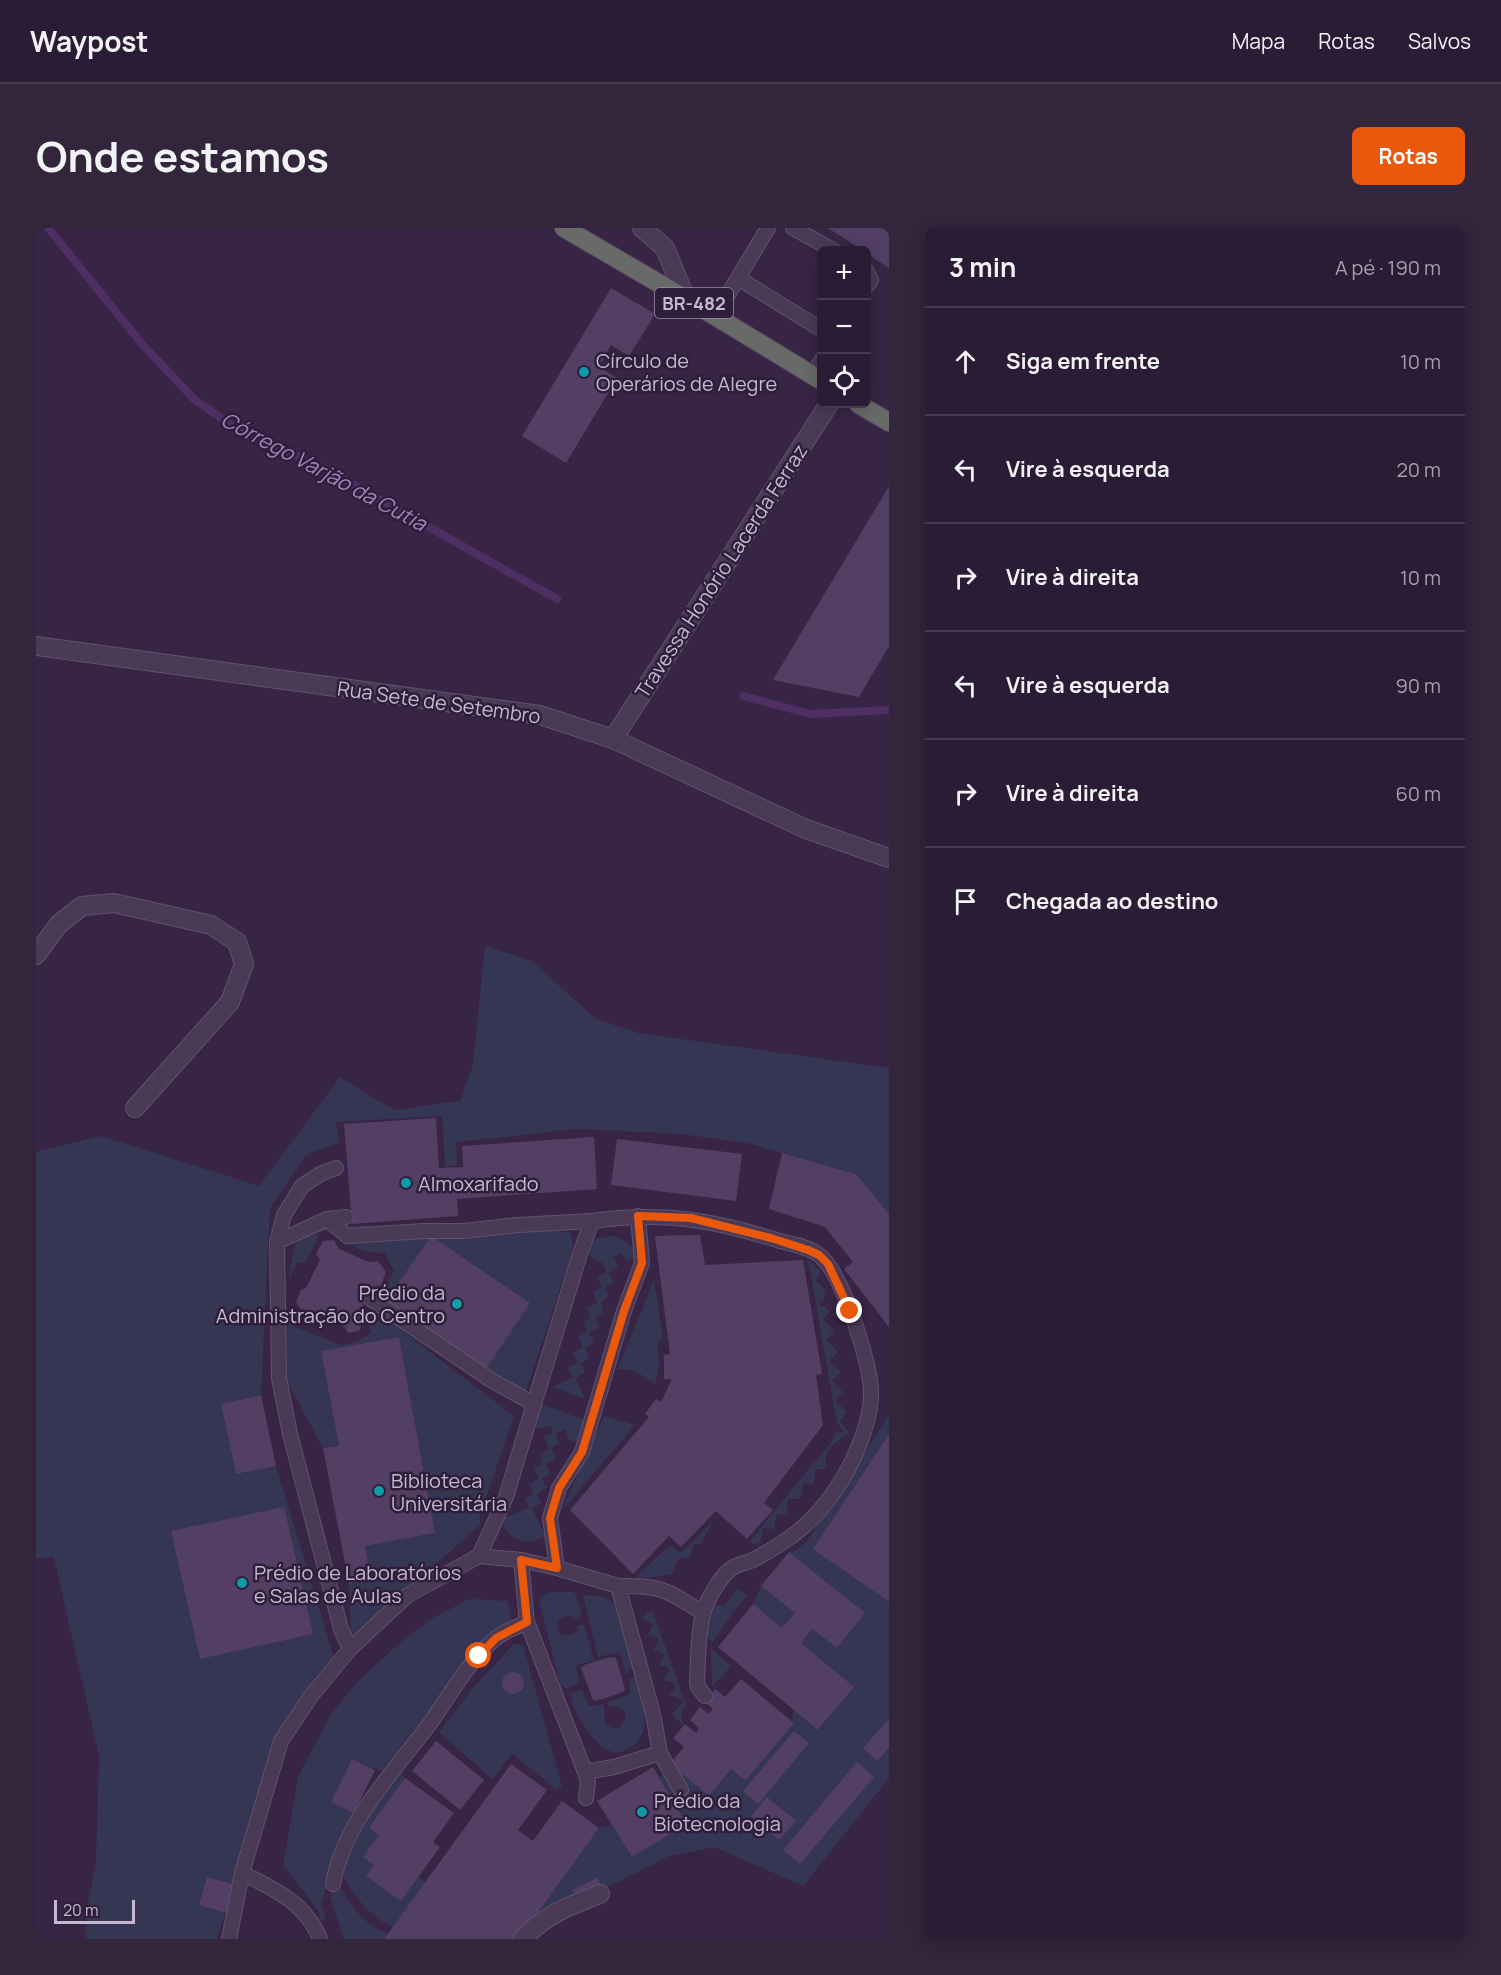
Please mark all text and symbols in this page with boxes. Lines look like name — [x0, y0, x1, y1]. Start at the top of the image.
text: Waypost — [30, 22, 149, 60]
text: Mapa — [1232, 27, 1285, 55]
text: Rotas — [1318, 27, 1375, 55]
text: Salvos — [1408, 27, 1471, 55]
text: Onde estamos — [36, 127, 329, 185]
button: Rotas — [1352, 127, 1465, 185]
map controls — [817, 246, 871, 408]
button: + — [817, 246, 871, 300]
text: 3 min — [949, 249, 1016, 285]
text: A pé · 190 m — [1335, 254, 1441, 281]
road number: BR-482 — [655, 288, 733, 318]
button: − — [817, 300, 871, 354]
icon: ahead — [949, 345, 982, 378]
text: Siga em frente — [1006, 346, 1160, 376]
place label: Círculo de Operários de Alegre — [596, 347, 777, 397]
text: 10 m — [1400, 348, 1441, 375]
button: locate — [817, 354, 871, 408]
marker: Círculo de Operários de Alegre — [577, 365, 591, 379]
water label: Córrego Varjão da Cutia — [216, 405, 433, 538]
street label: Travessa Honório Lacerda Ferraz — [629, 439, 813, 703]
icon: left — [949, 453, 982, 486]
text: Vire à esquerda — [1006, 454, 1170, 484]
text: 20 m — [1396, 456, 1441, 483]
icon: right — [949, 561, 982, 594]
text: Vire à direita — [1006, 562, 1139, 592]
text: 10 m — [1400, 564, 1441, 591]
icon: left — [949, 669, 982, 702]
text: Vire à esquerda — [1006, 670, 1170, 700]
text: 90 m — [1395, 672, 1441, 699]
street label: Rua Sete de Setembro — [336, 674, 543, 730]
icon: right — [949, 777, 982, 810]
text: Vire à direita — [1006, 778, 1139, 808]
text: 60 m — [1395, 780, 1441, 807]
icon: arrive — [949, 885, 982, 918]
text: Chegada ao destino — [1006, 886, 1218, 916]
place label: Almoxarifado — [418, 1170, 539, 1197]
marker: Almoxarifado — [399, 1176, 413, 1190]
place label: Prédio da Administração do Centro — [216, 1279, 445, 1329]
marker: Prédio da Administração do Centro — [450, 1297, 464, 1311]
route end — [836, 1297, 862, 1323]
place label: Biblioteca Universitária — [391, 1467, 507, 1517]
marker: Biblioteca Universitária — [372, 1484, 386, 1498]
place label: Prédio de Laboratórios e Salas de Aulas — [254, 1559, 461, 1609]
marker: Prédio de Laboratórios e Salas de Aulas — [235, 1576, 249, 1590]
route start — [465, 1642, 491, 1668]
place label: Prédio da Biotecnologia — [654, 1787, 781, 1837]
marker: Prédio da Biotecnologia — [635, 1805, 649, 1819]
scale bar — [54, 1897, 135, 1924]
text: 20 m — [63, 1899, 99, 1921]

